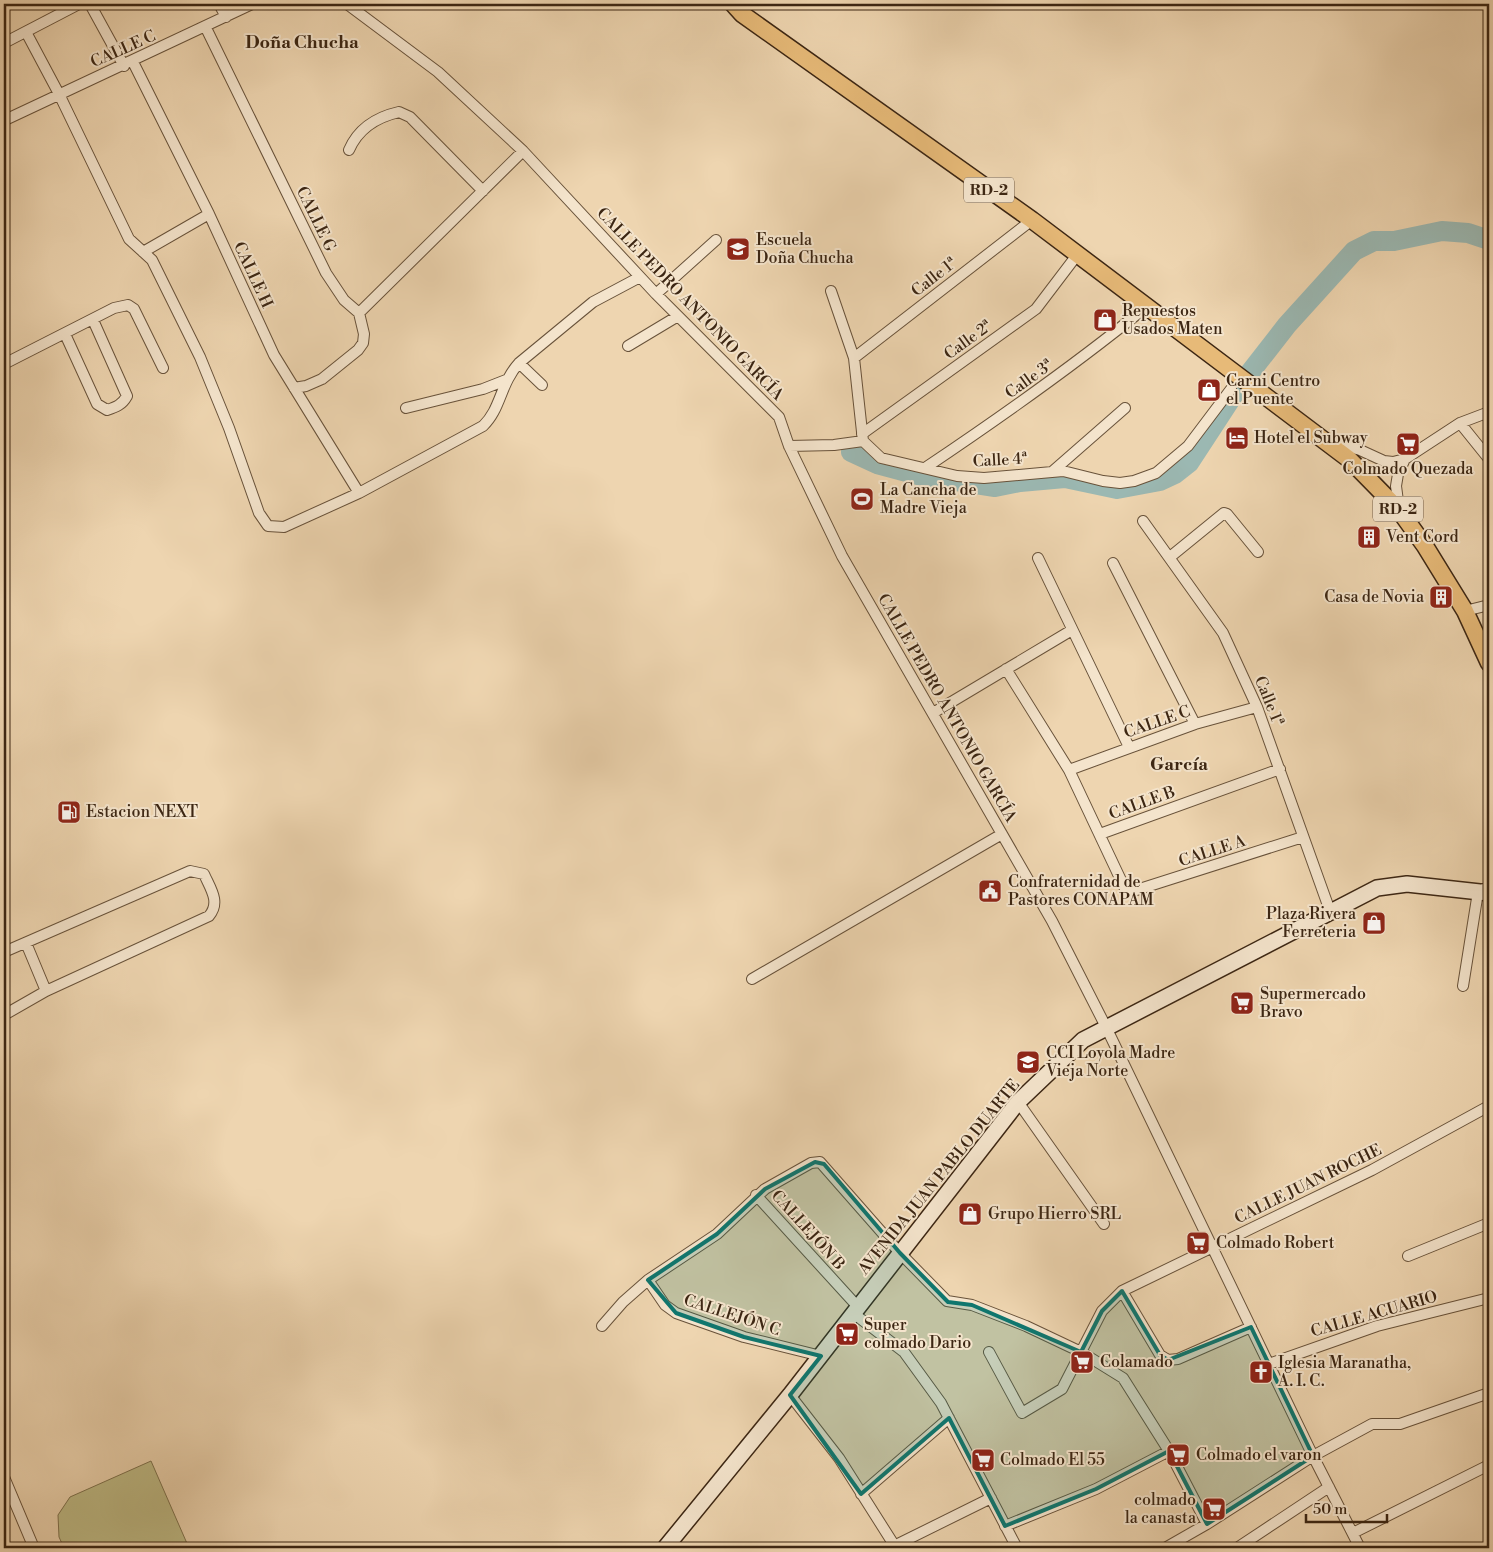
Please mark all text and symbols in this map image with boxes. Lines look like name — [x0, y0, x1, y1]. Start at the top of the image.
street label: CALLE C — [87, 26, 159, 72]
district label: Doña Chucha — [245, 31, 359, 54]
road number: RD-2 — [964, 178, 1014, 202]
street label: CALLE G — [292, 183, 340, 255]
street label: CALLE PEDRO ANTONIO GARCÍA — [592, 202, 790, 405]
place label: Escuela Doña Chucha — [756, 230, 854, 268]
school or university icon: Escuela Doña Chucha — [725, 236, 751, 262]
street label: CALLE H — [229, 239, 277, 311]
street label: Calle 1ª — [907, 253, 961, 301]
place label: Repuestos Usados Maten — [1122, 301, 1223, 339]
shop icon: Repuestos Usados Maten — [1092, 307, 1118, 333]
street label: Calle 2ª — [940, 316, 996, 364]
street label: Calle 3ª — [1001, 355, 1057, 403]
place label: Carni Centro el Puente — [1226, 371, 1320, 409]
shop icon: Carni Centro el Puente — [1196, 377, 1222, 403]
hotel icon: Hotel el Subway — [1224, 425, 1250, 451]
place label: Hotel el Subway — [1254, 428, 1368, 448]
supermarket icon: Colmado Quezada — [1395, 431, 1421, 457]
street label: Calle 4ª — [972, 449, 1029, 471]
place label: Colmado Quezada — [1343, 459, 1474, 479]
place label: La Cancha de Madre Vieja — [880, 480, 977, 518]
sports icon: La Cancha de Madre Vieja — [849, 486, 875, 512]
road number: RD-2 — [1373, 496, 1423, 522]
building icon: Vent Cord — [1356, 524, 1382, 550]
place label: Vent Cord — [1385, 527, 1459, 547]
building icon: Casa de Novia — [1428, 584, 1454, 610]
place label: Casa de Novia — [1324, 587, 1425, 607]
street label: CALLE PEDRO ANTONIO GARCÍA — [873, 589, 1023, 827]
street label: Calle 1ª — [1250, 673, 1288, 730]
street label: CALLE C — [1121, 701, 1193, 743]
district label: García — [1150, 753, 1208, 776]
street label: CALLE B — [1106, 782, 1178, 824]
fuel station icon: Estacion NEXT — [56, 799, 82, 825]
place label: Estacion NEXT — [86, 802, 198, 822]
street label: CALLE A — [1176, 831, 1249, 871]
place label: Confraternidad de Pastores CONAPAM — [1008, 872, 1154, 910]
public building icon: Confraternidad de Pastores CONAPAM — [977, 878, 1003, 904]
place label: Plaza Rivera Ferreteria — [1266, 904, 1357, 942]
shop icon: Plaza Rivera Ferreteria — [1361, 910, 1387, 936]
place label: Supermercado Bravo — [1259, 984, 1366, 1022]
supermarket icon: Supermercado Bravo — [1229, 990, 1255, 1016]
place label: CCI Loyola Madre Vieja Norte — [1045, 1043, 1175, 1081]
school or university icon: CCI Loyola Madre Vieja Norte — [1015, 1049, 1041, 1075]
street label: AVENIDA JUAN PABLO DUARTE — [853, 1075, 1024, 1280]
street label: CALLE JUAN ROCHE — [1231, 1140, 1385, 1228]
street label: CALLEJÓN B — [767, 1185, 851, 1274]
shop icon: Grupo Hierro SRL — [957, 1201, 983, 1227]
place label: Grupo Hierro SRL — [988, 1204, 1121, 1224]
supermarket icon: Colmado Robert — [1185, 1230, 1211, 1256]
place label: Colmado Robert — [1216, 1233, 1335, 1253]
street label: CALLE ACUARIO — [1308, 1286, 1440, 1342]
street label: CALLEJÓN C — [681, 1288, 783, 1340]
place label: Super colmado Dario — [864, 1315, 971, 1353]
supermarket icon: Super colmado Dario — [834, 1321, 860, 1347]
supermarket icon: Colamado — [1069, 1349, 1095, 1375]
place label: Colamado — [1100, 1352, 1173, 1372]
place label: Iglesia Maranatha, A. I. C. — [1277, 1353, 1411, 1391]
church icon: Iglesia Maranatha, A. I. C. — [1248, 1359, 1274, 1385]
supermarket icon: Colmado el varon — [1165, 1442, 1191, 1468]
place label: Colmado el varon — [1196, 1445, 1322, 1465]
supermarket icon: Colmado El 55 — [970, 1447, 996, 1473]
place label: Colmado El 55 — [1000, 1450, 1105, 1470]
place label: colmado la canasta — [1125, 1490, 1197, 1528]
scale bar — [1306, 1492, 1387, 1524]
supermarket icon: colmado la canasta — [1201, 1496, 1227, 1522]
text: 50 m — [1313, 1500, 1347, 1519]

